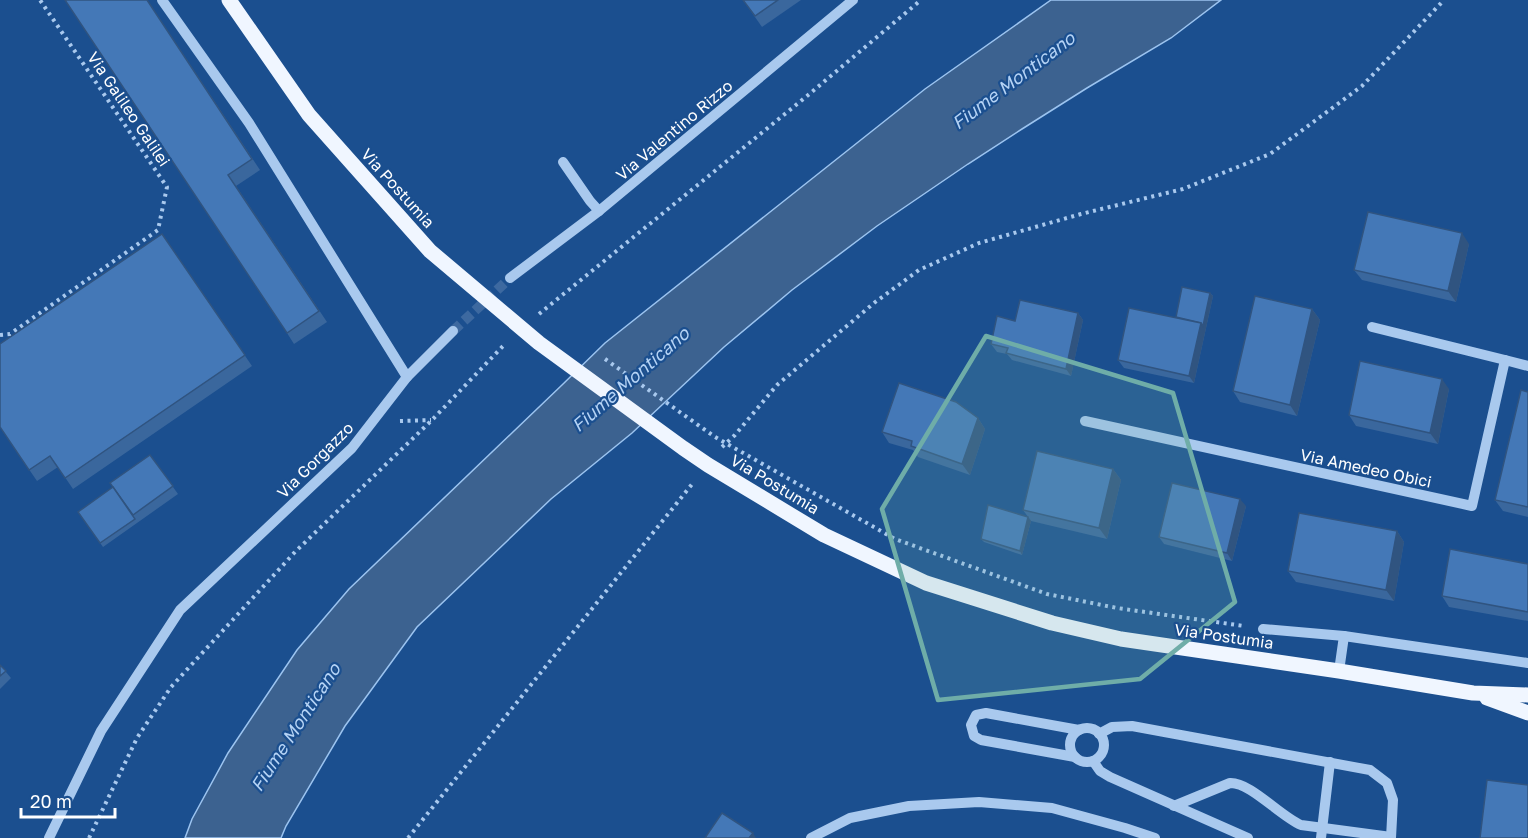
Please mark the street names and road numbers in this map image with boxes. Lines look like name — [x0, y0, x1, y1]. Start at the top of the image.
street label: Via Galileo Galilei — [83, 48, 175, 170]
street label: Via Valentino Rizzo — [612, 75, 736, 185]
street label: Via Postumia — [357, 144, 439, 232]
street label: Via Gorgazzo — [273, 418, 357, 502]
street label: Via Amedeo Obici — [1298, 444, 1434, 492]
street label: Via Postumia — [727, 450, 823, 518]
street label: Via Postumia — [1173, 619, 1275, 653]

